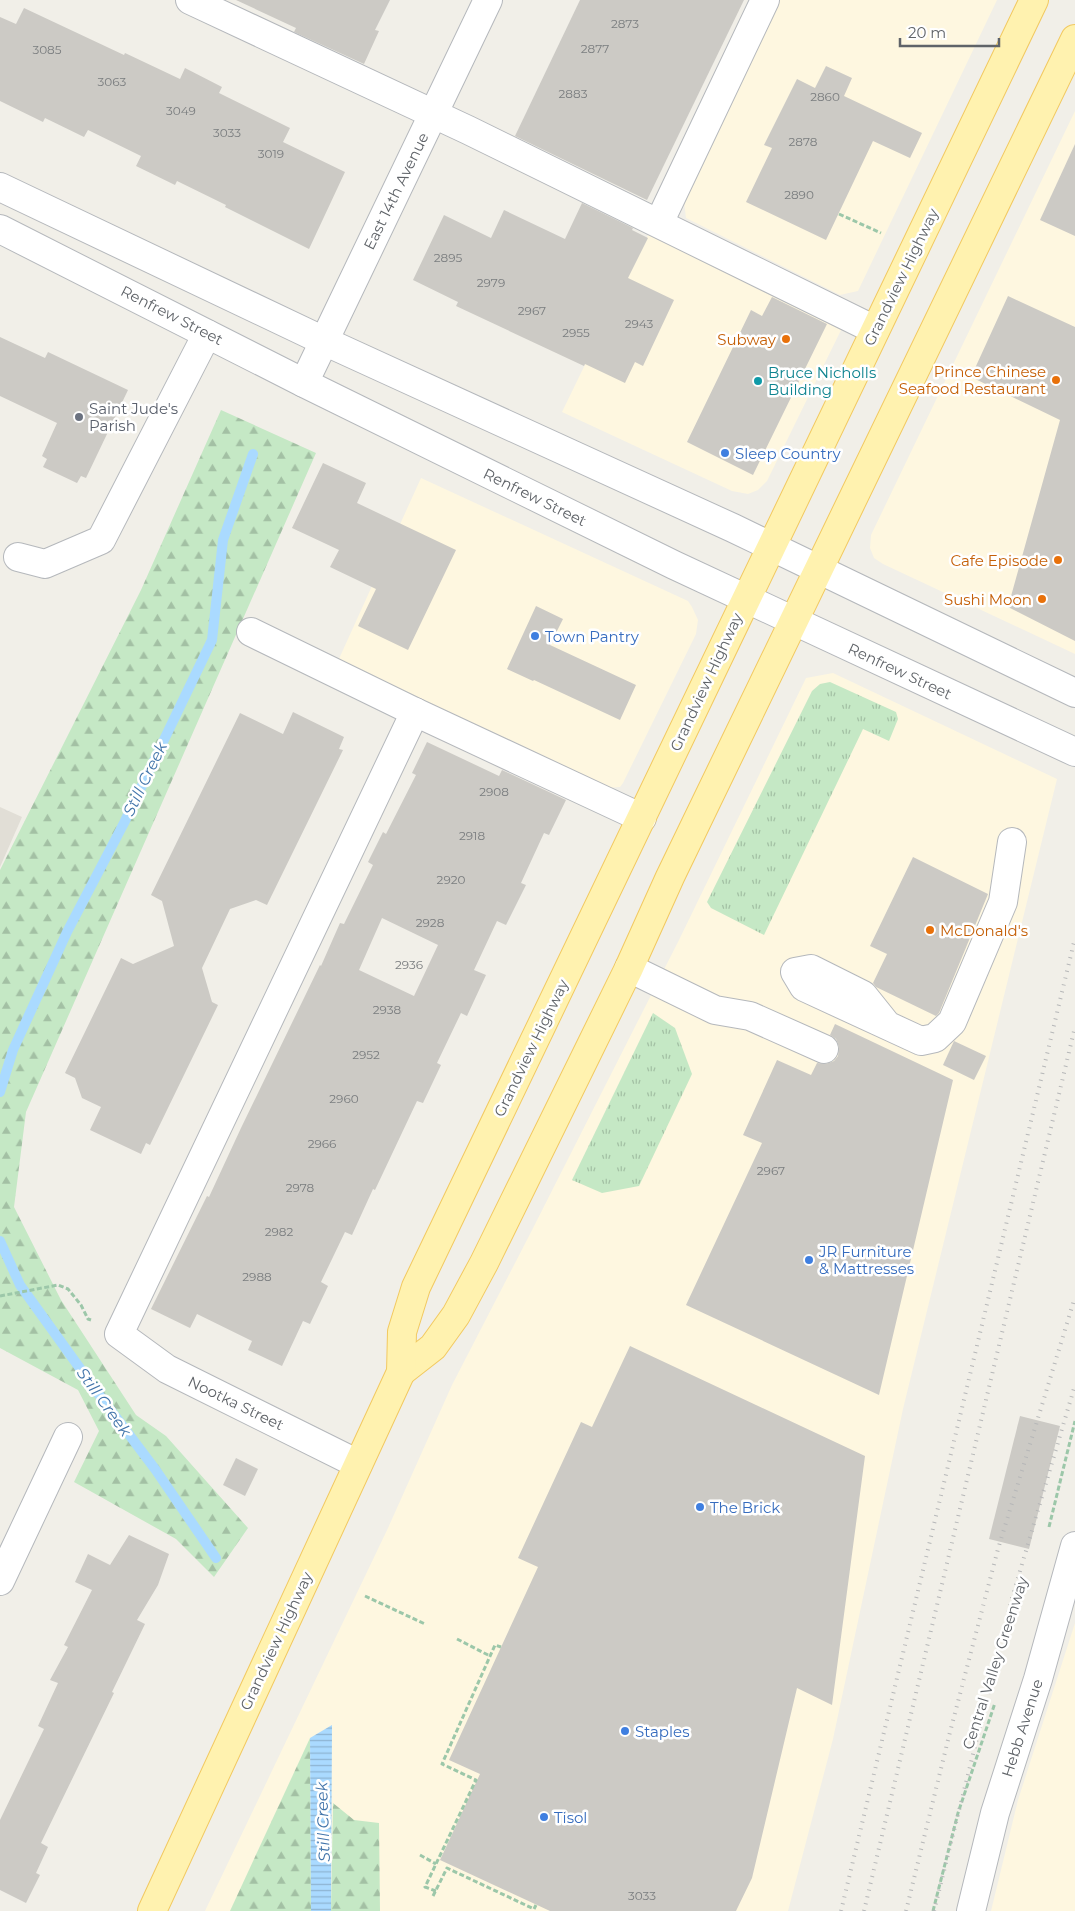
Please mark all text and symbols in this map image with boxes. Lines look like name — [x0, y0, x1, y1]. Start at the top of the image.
scale bar — [900, 15, 999, 47]
house number: 2873 — [611, 16, 639, 31]
text: 20 m — [908, 23, 946, 42]
house number: 2877 — [581, 41, 609, 56]
house number: 3085 — [32, 42, 62, 57]
house number: 3063 — [98, 74, 127, 89]
house number: 2883 — [559, 86, 588, 101]
house number: 2860 — [810, 89, 840, 104]
house number: 3049 — [166, 103, 196, 118]
house number: 3033 — [213, 125, 241, 140]
street label: East 14th Avenue — [359, 129, 433, 253]
house number: 2878 — [789, 134, 818, 149]
house number: 3019 — [258, 146, 284, 161]
house number: 2890 — [784, 187, 814, 202]
street label: Grandview Highway — [859, 204, 943, 349]
house number: 2895 — [434, 250, 462, 265]
house number: 2979 — [477, 275, 505, 290]
street label: Renfrew Street — [118, 281, 226, 349]
house number: 2967 — [518, 303, 546, 318]
house number: 2943 — [625, 316, 654, 331]
house number: 2955 — [562, 325, 590, 340]
place label: Subway — [717, 330, 777, 349]
marker: Subway — [780, 333, 792, 345]
place label: Prince Chinese Seafood Restaurant — [899, 362, 1046, 398]
place label: Bruce Nicholls Building — [768, 363, 876, 399]
marker: Prince Chinese Seafood Restaurant — [1050, 374, 1062, 386]
marker: Bruce Nicholls Building — [752, 375, 764, 387]
place label: Saint Jude's Parish — [89, 399, 178, 435]
marker: Saint Jude's Parish — [73, 411, 85, 423]
place label: Sleep Country — [735, 444, 841, 463]
marker: Sleep Country — [719, 447, 731, 459]
street label: Renfrew Street — [480, 464, 590, 530]
place label: Cafe Episode — [950, 551, 1048, 570]
marker: Cafe Episode — [1052, 554, 1064, 566]
place label: Sushi Moon — [944, 590, 1032, 609]
marker: Sushi Moon — [1036, 593, 1048, 605]
street label: Grandview Highway — [666, 609, 747, 754]
place label: Town Pantry — [545, 627, 640, 646]
marker: Town Pantry — [529, 630, 541, 642]
street label: Renfrew Street — [845, 639, 955, 703]
water label: Still Creek — [119, 738, 172, 819]
house number: 2908 — [479, 784, 509, 799]
house number: 2918 — [459, 828, 485, 843]
house number: 2920 — [437, 872, 465, 887]
house number: 2928 — [416, 915, 445, 930]
place label: McDonald's — [940, 921, 1028, 940]
marker: McDonald's — [924, 924, 936, 936]
house number: 2936 — [395, 957, 423, 972]
street label: Grandview Highway — [489, 975, 573, 1120]
house number: 2938 — [373, 1002, 402, 1017]
house number: 2952 — [352, 1047, 380, 1062]
house number: 2960 — [329, 1091, 359, 1106]
house number: 2966 — [308, 1136, 336, 1151]
house number: 2967 — [757, 1163, 785, 1178]
house number: 2978 — [286, 1180, 315, 1195]
house number: 2982 — [265, 1224, 293, 1239]
place label: JR Furniture & Mattresses — [818, 1242, 914, 1278]
marker: JR Furniture & Mattresses — [803, 1254, 815, 1266]
house number: 2988 — [242, 1269, 272, 1284]
water label: Still Creek — [73, 1364, 136, 1441]
street label: Nootka Street — [185, 1372, 287, 1434]
place label: The Brick — [710, 1498, 780, 1517]
marker: The Brick — [694, 1501, 706, 1513]
street label: Grandview Highway — [236, 1568, 317, 1713]
street label: Central Valley Greenway — [958, 1573, 1032, 1752]
street label: Hebb Avenue — [997, 1676, 1047, 1780]
place label: Staples — [635, 1722, 689, 1741]
marker: Staples — [619, 1725, 631, 1737]
water label: Still Creek — [312, 1780, 334, 1862]
place label: Tisol — [554, 1808, 587, 1827]
marker: Tisol — [538, 1811, 550, 1823]
house number: 3033 — [628, 1888, 656, 1903]

